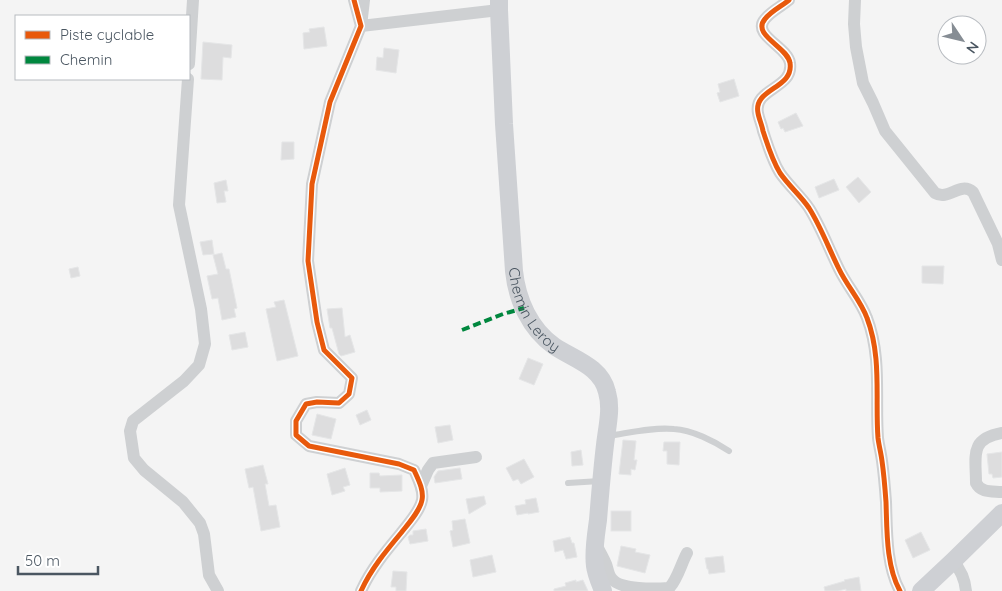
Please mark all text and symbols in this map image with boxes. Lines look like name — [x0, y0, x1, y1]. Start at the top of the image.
legend — [15, 15, 190, 80]
north arrow — [937, 15, 987, 65]
text: Piste cyclable — [60, 25, 154, 44]
text: N — [962, 38, 983, 57]
text: Chemin — [60, 50, 112, 69]
street label: Chemin Leroy — [505, 266, 564, 356]
scale bar — [18, 544, 98, 576]
text: 50 m — [25, 551, 60, 570]

